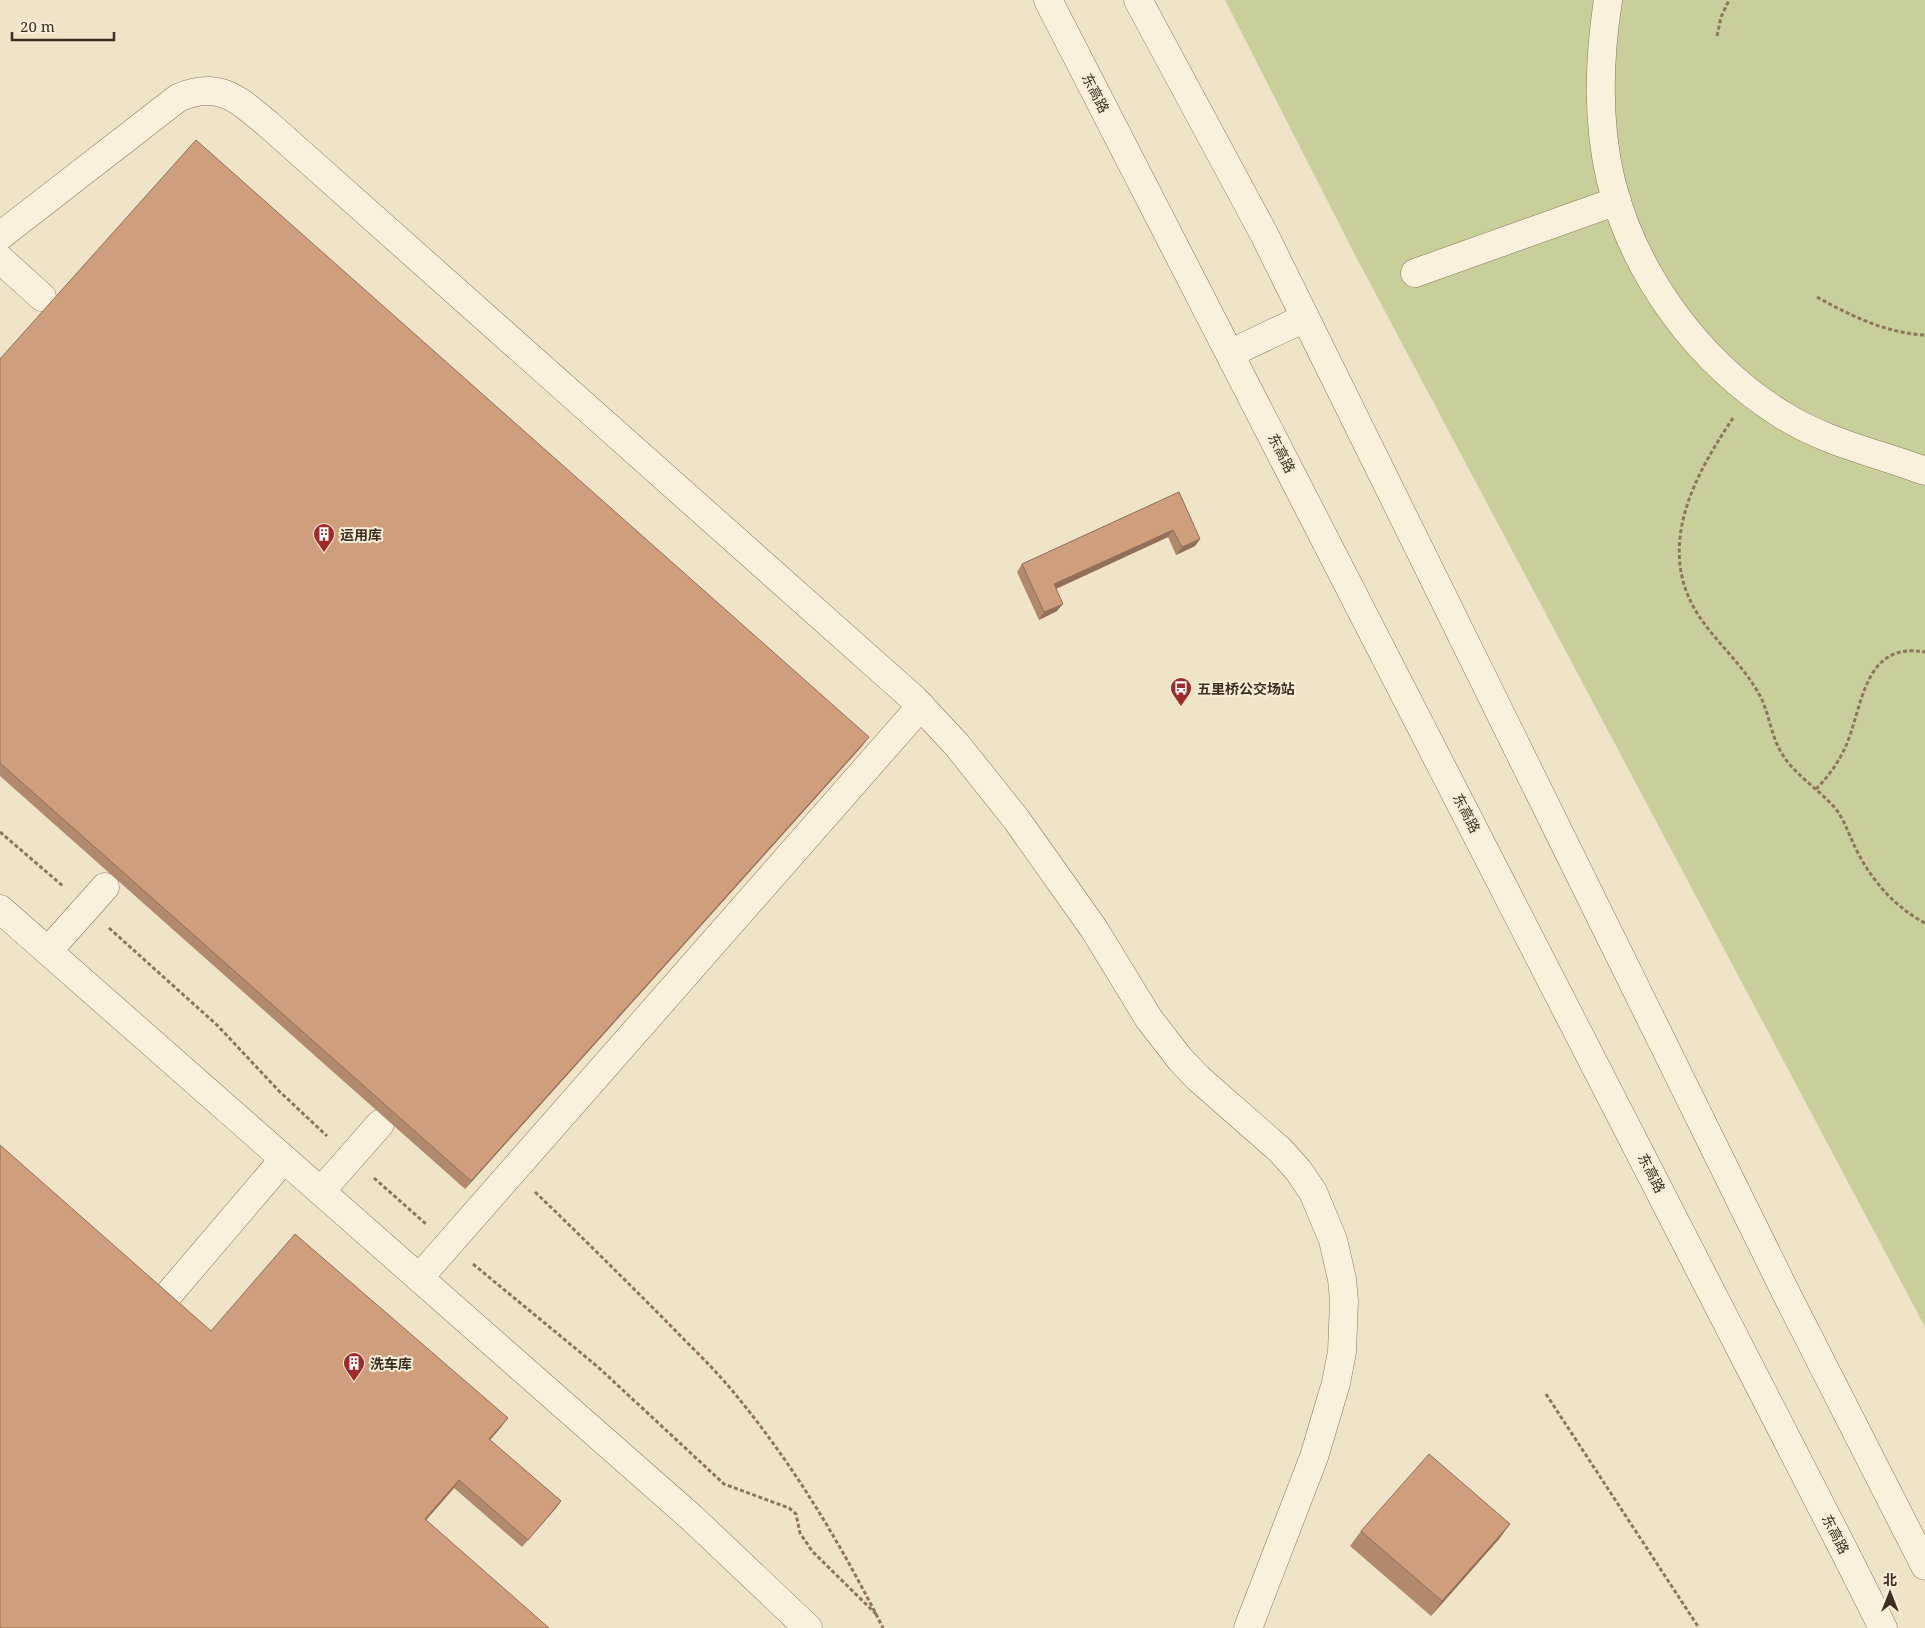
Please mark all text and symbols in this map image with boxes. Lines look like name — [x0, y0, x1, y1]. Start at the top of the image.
scale bar — [12, 10, 115, 42]
text: 20 m — [20, 16, 55, 36]
street label: 东高路 — [1078, 70, 1114, 116]
street label: 东高路 — [1264, 430, 1300, 476]
building icon: 运用库 — [312, 522, 336, 553]
place label: 运用库 — [340, 525, 382, 544]
bus stop icon: 五里桥公交场站 — [1169, 676, 1193, 707]
place label: 五里桥公交场站 — [1197, 679, 1295, 698]
street label: 东高路 — [1449, 790, 1485, 836]
street label: 东高路 — [1634, 1150, 1670, 1196]
building icon: 洗车库 — [342, 1351, 366, 1382]
place label: 洗车库 — [370, 1354, 412, 1373]
street label: 东高路 — [1818, 1511, 1854, 1557]
north arrow — [1865, 1568, 1915, 1618]
text: 北 — [1883, 1570, 1897, 1589]

